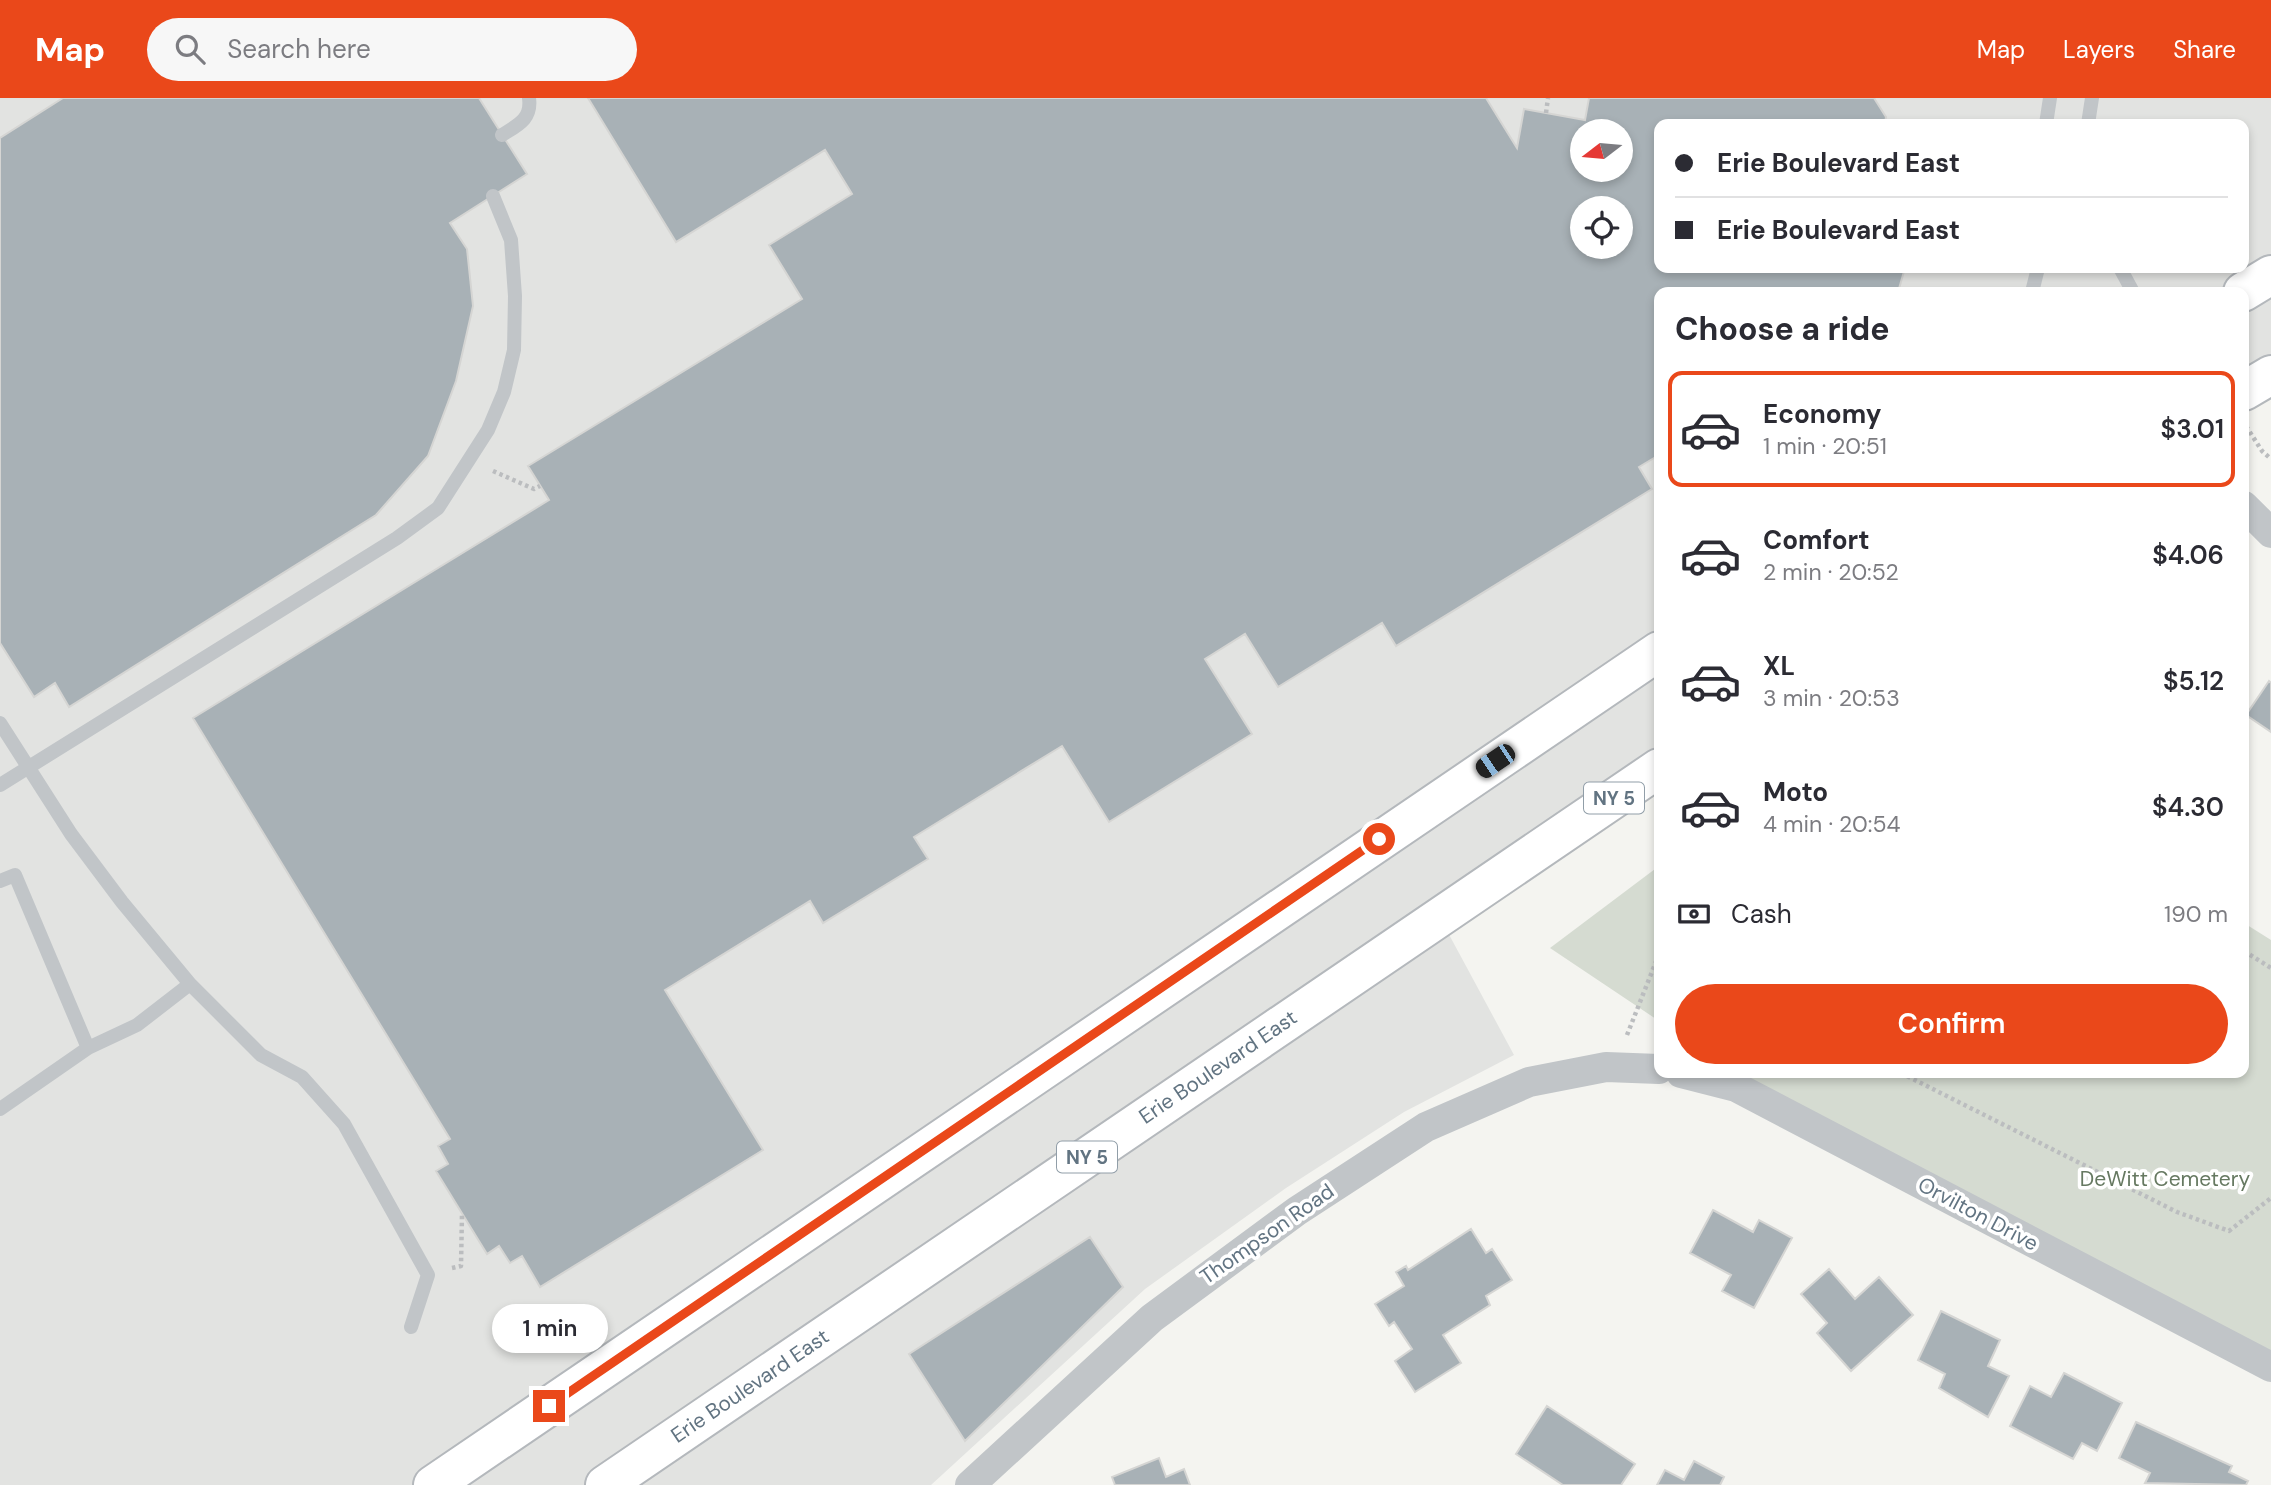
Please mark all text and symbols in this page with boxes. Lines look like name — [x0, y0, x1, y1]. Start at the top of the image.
search box — [147, 18, 637, 81]
text: Map — [35, 28, 105, 71]
icon: search — [171, 30, 209, 68]
text: Search here — [227, 32, 371, 66]
text: Map — [1977, 34, 2025, 65]
text: Layers — [2063, 34, 2135, 65]
text: Share — [2173, 34, 2236, 65]
north arrow — [1570, 119, 1633, 182]
map controls — [1570, 119, 1633, 259]
text: Erie Boulevard East — [1717, 146, 1960, 180]
button: locate — [1570, 196, 1633, 259]
text: Erie Boulevard East — [1717, 213, 1960, 247]
text: Choose a ride — [1675, 308, 1890, 350]
text: Economy — [1763, 397, 1881, 431]
icon: car — [1679, 398, 1742, 461]
text: $3.01 — [2161, 412, 2224, 446]
text: 1 min · 20:51 — [1763, 431, 1887, 461]
text: Comfort — [1763, 523, 1869, 557]
icon: car — [1679, 524, 1742, 587]
text: $4.06 — [2152, 538, 2224, 572]
text: 2 min · 20:52 — [1763, 557, 1899, 587]
text: XL — [1763, 649, 1795, 683]
icon: car — [1679, 650, 1742, 713]
text: $5.12 — [2163, 664, 2224, 698]
text: 3 min · 20:53 — [1763, 683, 1900, 713]
car — [1472, 741, 1519, 781]
text: Moto — [1763, 775, 1828, 809]
icon: car — [1679, 776, 1742, 839]
road number: NY 5 — [1584, 782, 1644, 814]
text: $4.30 — [2152, 790, 2224, 824]
text: 4 min · 20:54 — [1763, 809, 1900, 839]
route start — [1363, 823, 1395, 855]
icon: cash — [1675, 895, 1713, 933]
text: Cash — [1731, 897, 1792, 931]
text: 190 m — [2164, 899, 2228, 929]
button: Confirm — [1675, 984, 2228, 1064]
street label: Erie Boulevard East — [1133, 1004, 1303, 1130]
road number: NY 5 — [1057, 1142, 1117, 1172]
park label: DeWitt Cemetery — [2080, 1165, 2251, 1193]
street label: Orvilton Drive — [1913, 1171, 2043, 1258]
street label: Thompson Road — [1194, 1177, 1340, 1291]
callout: 1 min — [491, 1304, 607, 1354]
text: 1 min — [523, 1313, 577, 1343]
street label: Erie Boulevard East — [665, 1323, 835, 1449]
route end — [533, 1390, 565, 1422]

